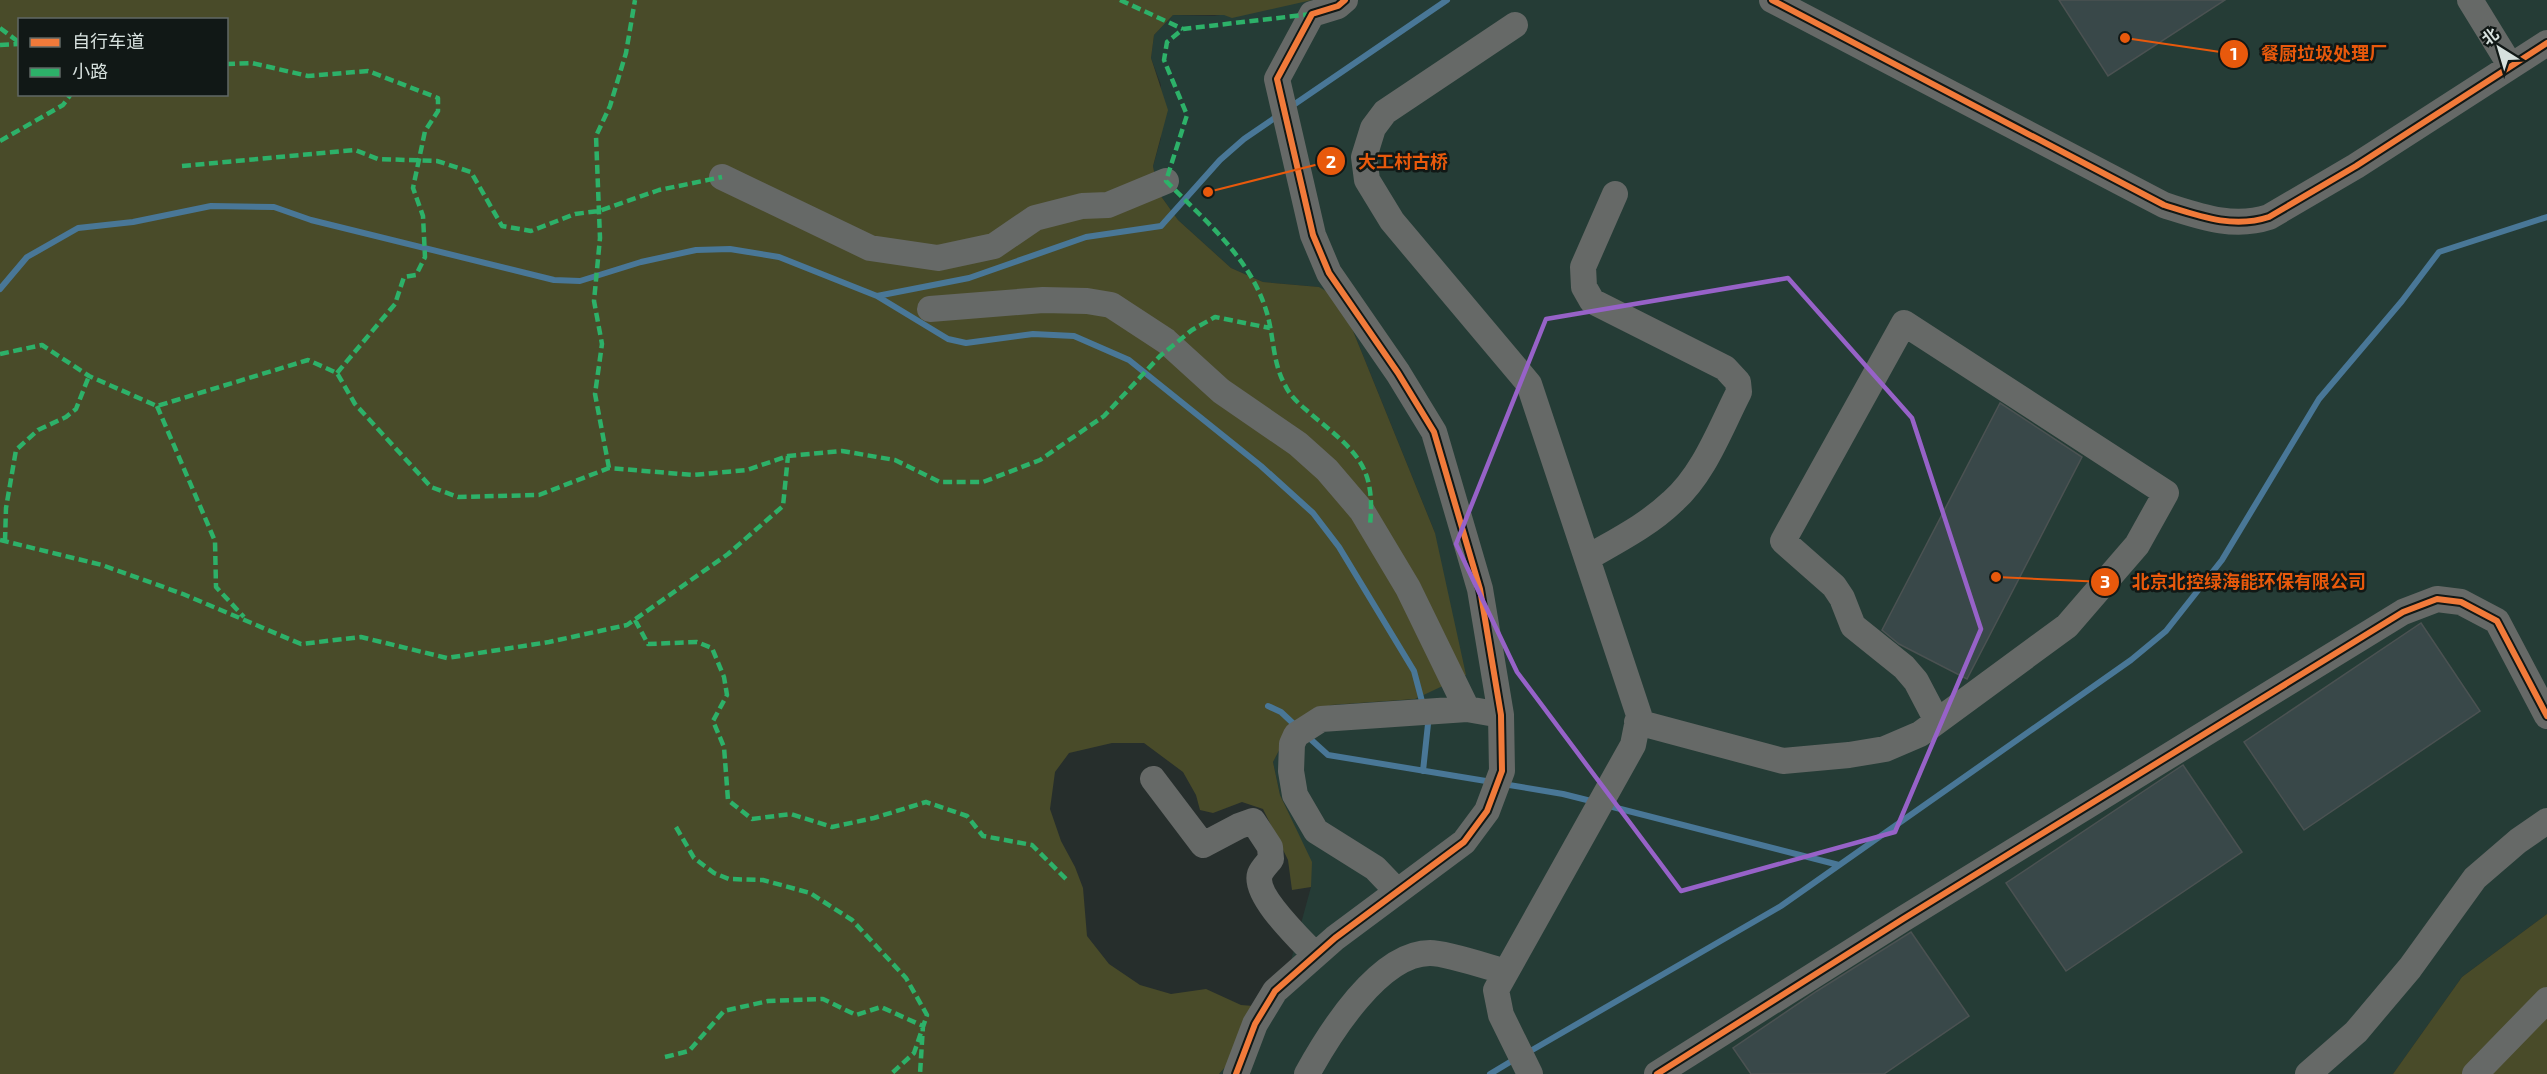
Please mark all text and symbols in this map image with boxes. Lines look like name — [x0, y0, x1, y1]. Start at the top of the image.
legend — [18, 18, 228, 96]
north arrow — [2469, 18, 2529, 78]
text: 北 — [2478, 23, 2502, 48]
text: 自行车道 — [72, 30, 144, 52]
callout: 餐厨垃圾处理厂 — [2219, 36, 2399, 72]
text: 1 — [2230, 42, 2238, 64]
text: 餐厨垃圾处理厂 — [2261, 42, 2387, 64]
text: 小路 — [72, 60, 108, 82]
callout: 大工村古桥 — [1316, 143, 1460, 179]
text: 2 — [1326, 150, 1336, 172]
text: 大工村古桥 — [1358, 150, 1448, 172]
callout: 北京北控绿海能环保有限公司 — [2090, 564, 2378, 600]
text: 3 — [2100, 570, 2110, 592]
text: 北京北控绿海能环保有限公司 — [2132, 570, 2366, 592]

